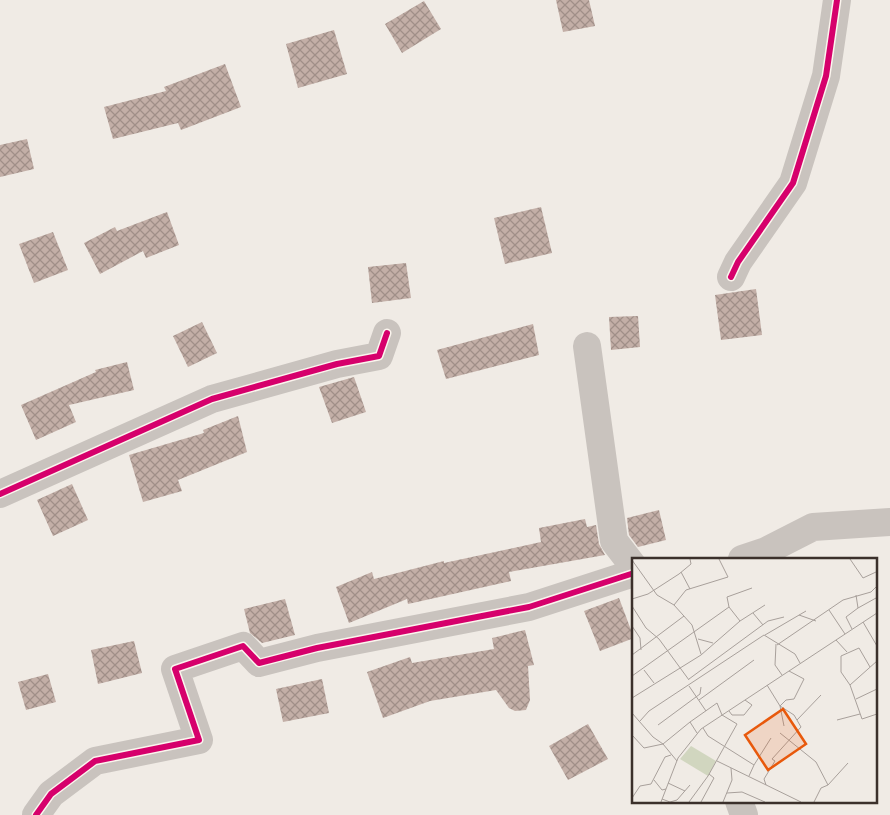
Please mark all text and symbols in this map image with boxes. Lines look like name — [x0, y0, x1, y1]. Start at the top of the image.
inset map — [632, 558, 878, 802]

